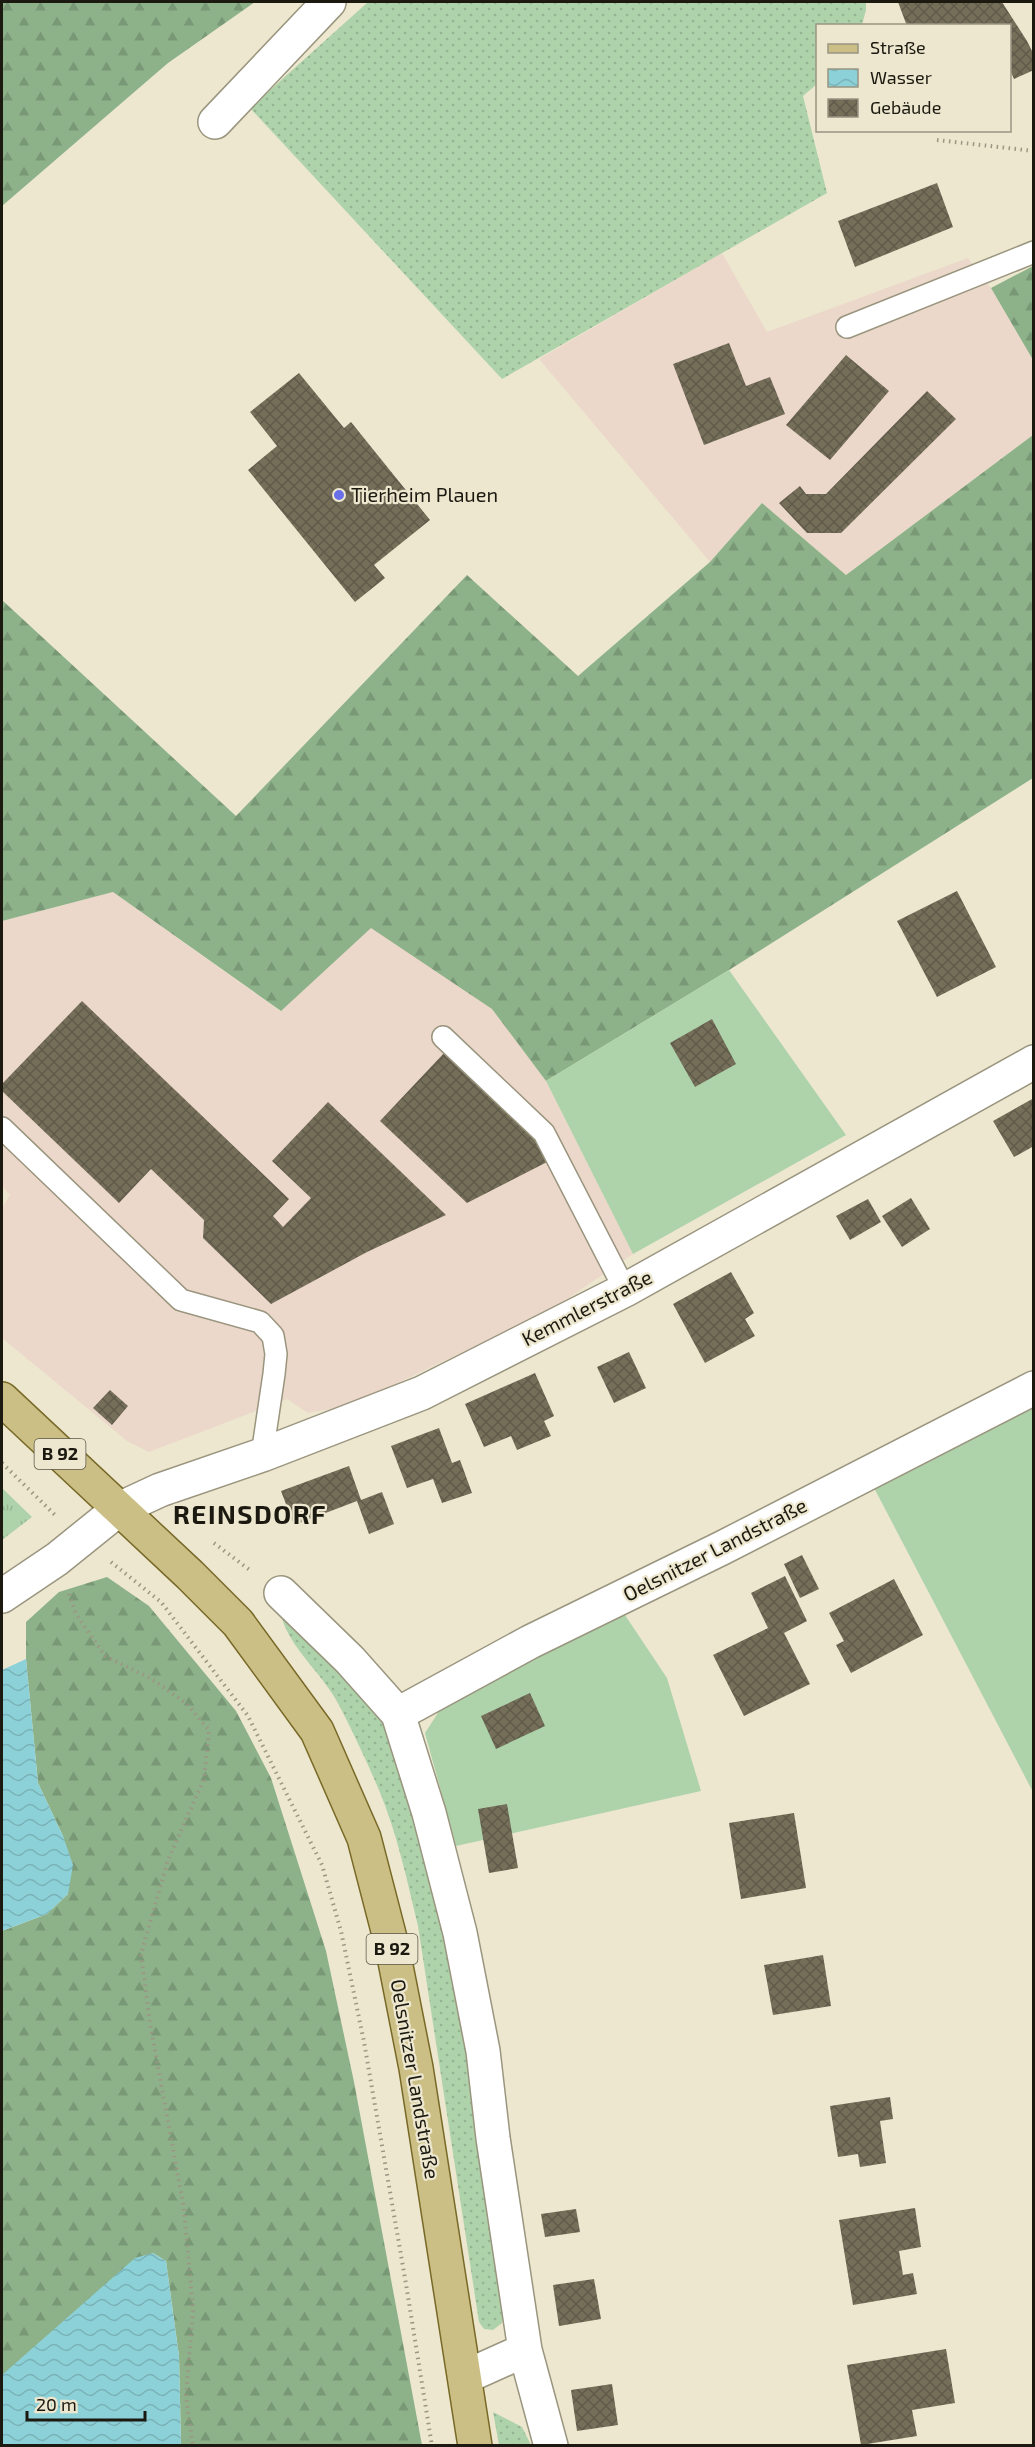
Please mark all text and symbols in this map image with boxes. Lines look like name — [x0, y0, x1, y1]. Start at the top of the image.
legend — [816, 24, 1011, 132]
text: Straße — [870, 36, 926, 58]
text: Wasser — [870, 66, 932, 88]
text: Gebäude — [870, 96, 941, 118]
place label: Tierheim Plauen — [351, 482, 498, 506]
marker: Tierheim Plauen — [332, 488, 346, 502]
street label: Kemmlerstraße — [517, 1264, 656, 1350]
road number: B 92 — [34, 1439, 86, 1469]
street label: Oelsnitzer Landstraße — [619, 1492, 810, 1606]
district label: REINSDORF — [173, 1498, 327, 1529]
road number: B 92 — [366, 1934, 418, 1964]
street label: Oelsnitzer Landstraße — [387, 1977, 445, 2181]
scale bar — [27, 2384, 146, 2422]
text: 20 m — [36, 2393, 77, 2415]

